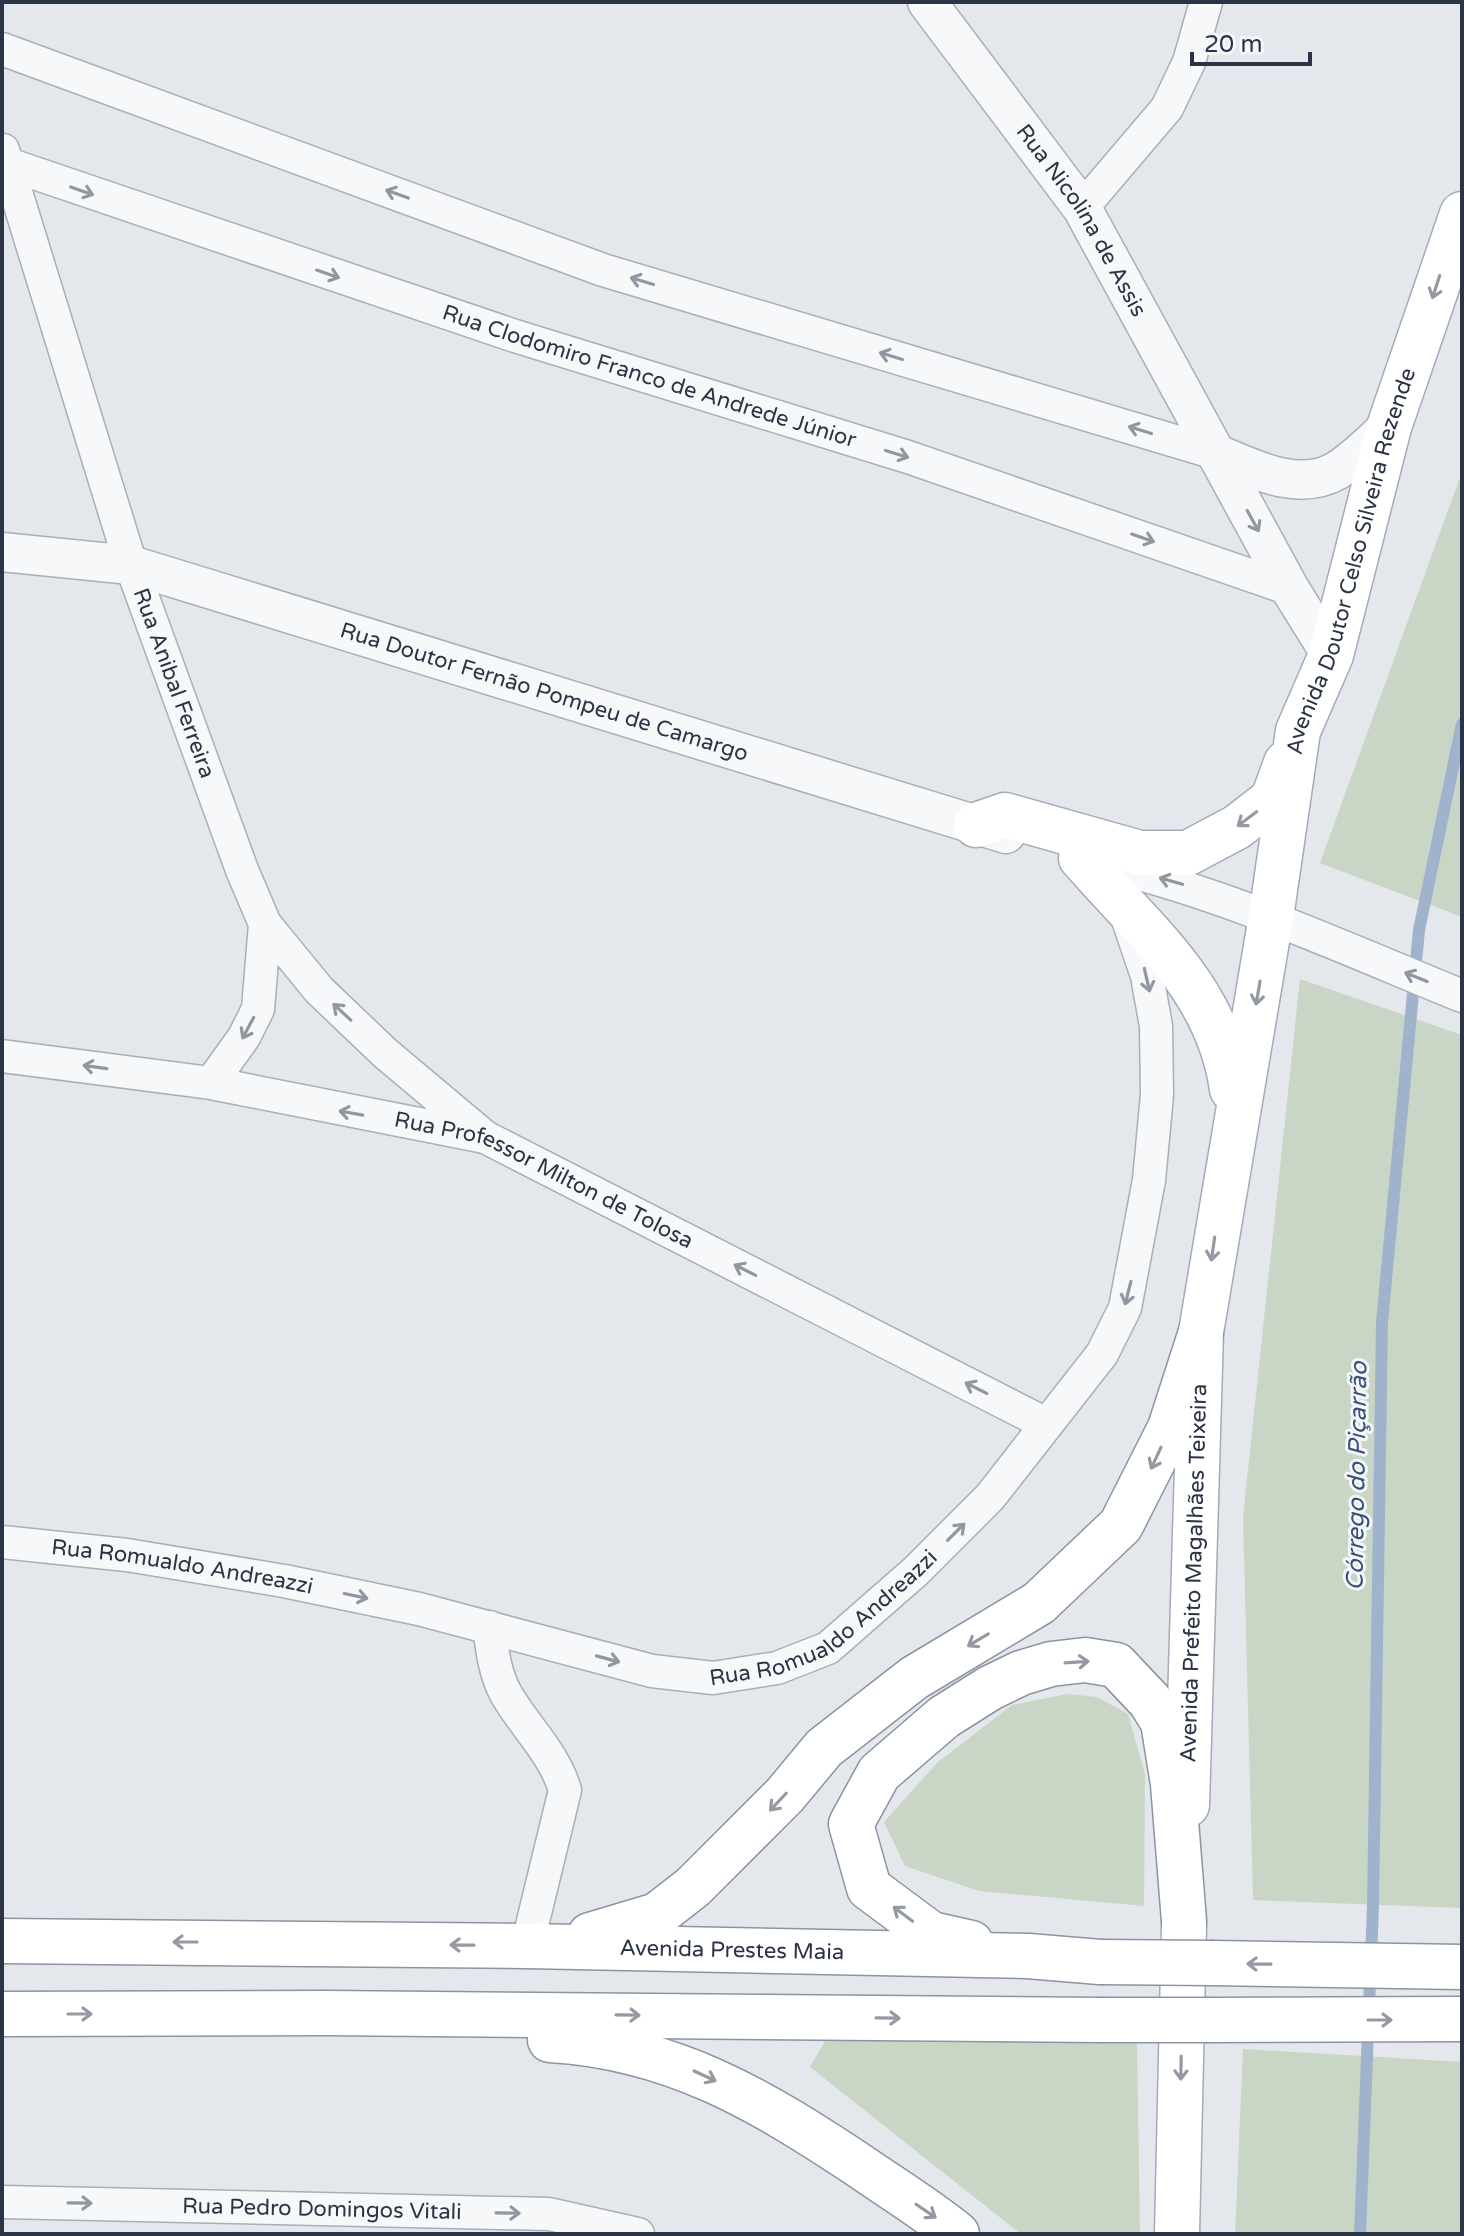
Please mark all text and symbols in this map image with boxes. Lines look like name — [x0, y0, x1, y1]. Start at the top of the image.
scale bar — [1192, 16, 1310, 66]
text: 20 m — [1204, 30, 1262, 59]
street label: Rua Nicolina de Assis — [1011, 119, 1152, 321]
one-way arrow — [69, 184, 94, 199]
one-way arrow — [386, 186, 410, 200]
one-way arrow — [316, 267, 341, 282]
one-way arrow — [630, 273, 656, 288]
one-way arrow — [1427, 274, 1442, 299]
street label: Rua Clodomiro Franco de Andrede Júnior — [439, 299, 860, 453]
one-way arrow — [879, 348, 905, 363]
street label: Avenida Doutor Celso Silveira Rezende — [1282, 365, 1421, 756]
one-way arrow — [1128, 422, 1154, 437]
one-way arrow — [883, 447, 909, 462]
one-way arrow — [1245, 509, 1261, 533]
one-way arrow — [1130, 532, 1154, 546]
street label: Rua Anibal Ferreira — [128, 585, 220, 782]
street label: Rua Doutor Fernão Pompeu de Camargo — [337, 617, 751, 767]
one-way arrow — [1236, 811, 1258, 828]
one-way arrow — [1159, 873, 1184, 887]
one-way arrow — [1140, 967, 1155, 993]
one-way arrow — [1404, 969, 1429, 983]
one-way arrow — [1249, 980, 1264, 1006]
one-way arrow — [332, 1002, 352, 1021]
one-way arrow — [240, 1015, 256, 1039]
one-way arrow — [83, 1059, 109, 1074]
one-way arrow — [339, 1105, 364, 1120]
street label: Rua Professor Milton de Tolosa — [392, 1106, 698, 1254]
one-way arrow — [1205, 1236, 1220, 1262]
one-way arrow — [734, 1261, 757, 1277]
one-way arrow — [1120, 1280, 1135, 1306]
water label: Córrego do Piçarrão — [1341, 1360, 1374, 1591]
one-way arrow — [965, 1380, 989, 1396]
street label: Avenida Prefeito Magalhães Teixeira — [1175, 1383, 1212, 1763]
one-way arrow — [1148, 1446, 1163, 1470]
one-way arrow — [946, 1522, 966, 1542]
street label: Rua Romualdo Andreazzi — [50, 1534, 316, 1600]
street label: Rua Romualdo Andreazzi — [708, 1544, 943, 1691]
one-way arrow — [342, 1589, 368, 1604]
one-way arrow — [967, 1632, 990, 1648]
one-way arrow — [594, 1653, 620, 1668]
one-way arrow — [1063, 1654, 1090, 1669]
one-way arrow — [768, 1792, 787, 1812]
one-way arrow — [893, 1905, 915, 1922]
one-way arrow — [172, 1934, 199, 1950]
street label: Avenida Prestes Maia — [619, 1935, 845, 1965]
one-way arrow — [449, 1937, 476, 1952]
one-way arrow — [1246, 1956, 1273, 1971]
one-way arrow — [66, 2006, 93, 2022]
one-way arrow — [614, 2007, 641, 2023]
one-way arrow — [874, 2010, 901, 2026]
one-way arrow — [1366, 2012, 1393, 2028]
one-way arrow — [1173, 2054, 1188, 2081]
one-way arrow — [692, 2069, 716, 2084]
street label: Rua Pedro Domingos Vitali — [182, 2193, 462, 2225]
one-way arrow — [66, 2196, 93, 2211]
one-way arrow — [915, 2203, 937, 2219]
one-way arrow — [494, 2205, 521, 2221]

